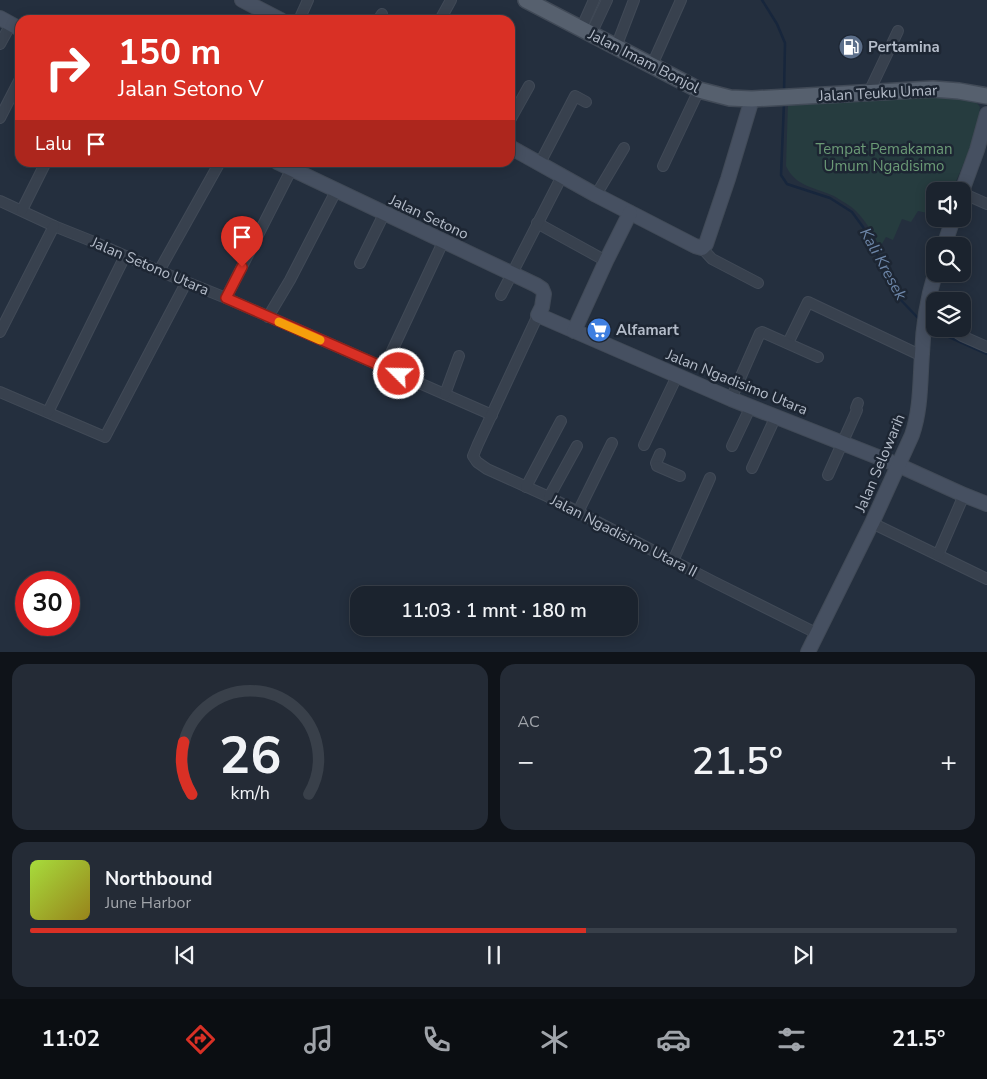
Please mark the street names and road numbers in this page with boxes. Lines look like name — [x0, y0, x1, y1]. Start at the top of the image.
street label: Jalan Imam Bonjol — [584, 24, 703, 98]
street label: Jalan Teuku Umar — [817, 80, 938, 106]
street label: Jalan Setono — [385, 190, 472, 244]
street label: Jalan Setono Utara — [87, 232, 212, 300]
street label: Jalan Ngadisimo Utara — [662, 344, 811, 420]
street label: Jalan Selowarih — [850, 411, 910, 516]
street label: Jalan Ngadisimo Utara II — [546, 490, 701, 582]

